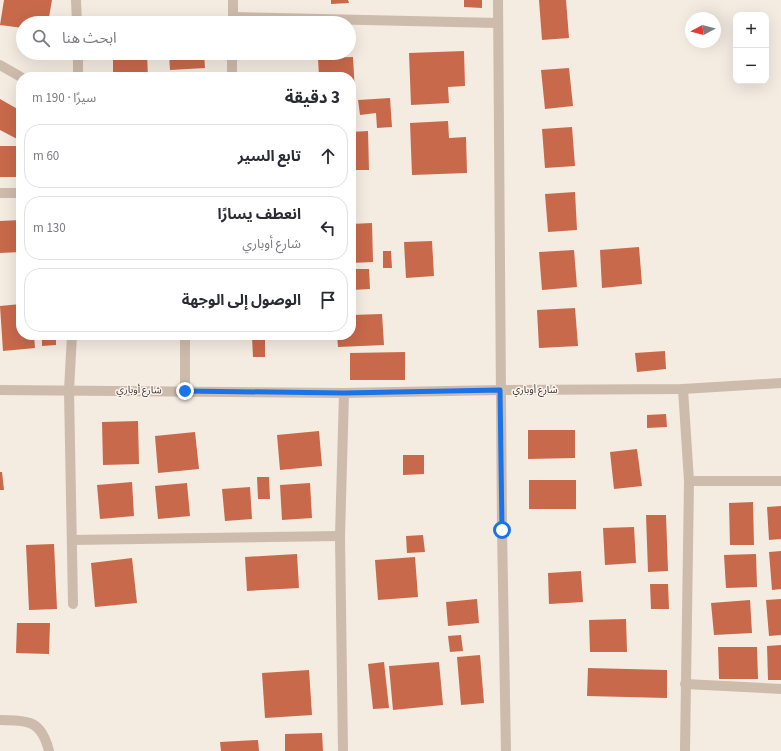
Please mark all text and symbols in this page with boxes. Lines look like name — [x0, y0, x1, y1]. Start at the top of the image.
north arrow — [685, 12, 721, 48]
map controls — [733, 12, 769, 84]
button: + — [733, 12, 769, 48]
search box — [16, 16, 356, 60]
icon: search — [30, 27, 52, 49]
text: ابحث هنا — [62, 28, 117, 49]
button: − — [733, 48, 769, 84]
text: 3 دقيقة — [285, 86, 340, 110]
text: سيرًا · 190 m — [32, 89, 96, 107]
icon: ahead — [317, 145, 339, 167]
text: تابع السير — [238, 146, 301, 167]
text: 60 m — [33, 147, 59, 165]
text: انعطف يسارًا — [217, 204, 301, 225]
icon: left — [317, 217, 339, 239]
text: 130 m — [33, 219, 66, 237]
text: شارع أوباري — [242, 235, 301, 253]
icon: arrive — [317, 289, 339, 311]
text: الوصول إلى الوجهة — [182, 290, 301, 311]
route end — [176, 382, 194, 400]
street label: شارع أوباري — [116, 383, 162, 398]
street label: شارع أوباري — [512, 383, 558, 397]
route start — [493, 521, 511, 539]

